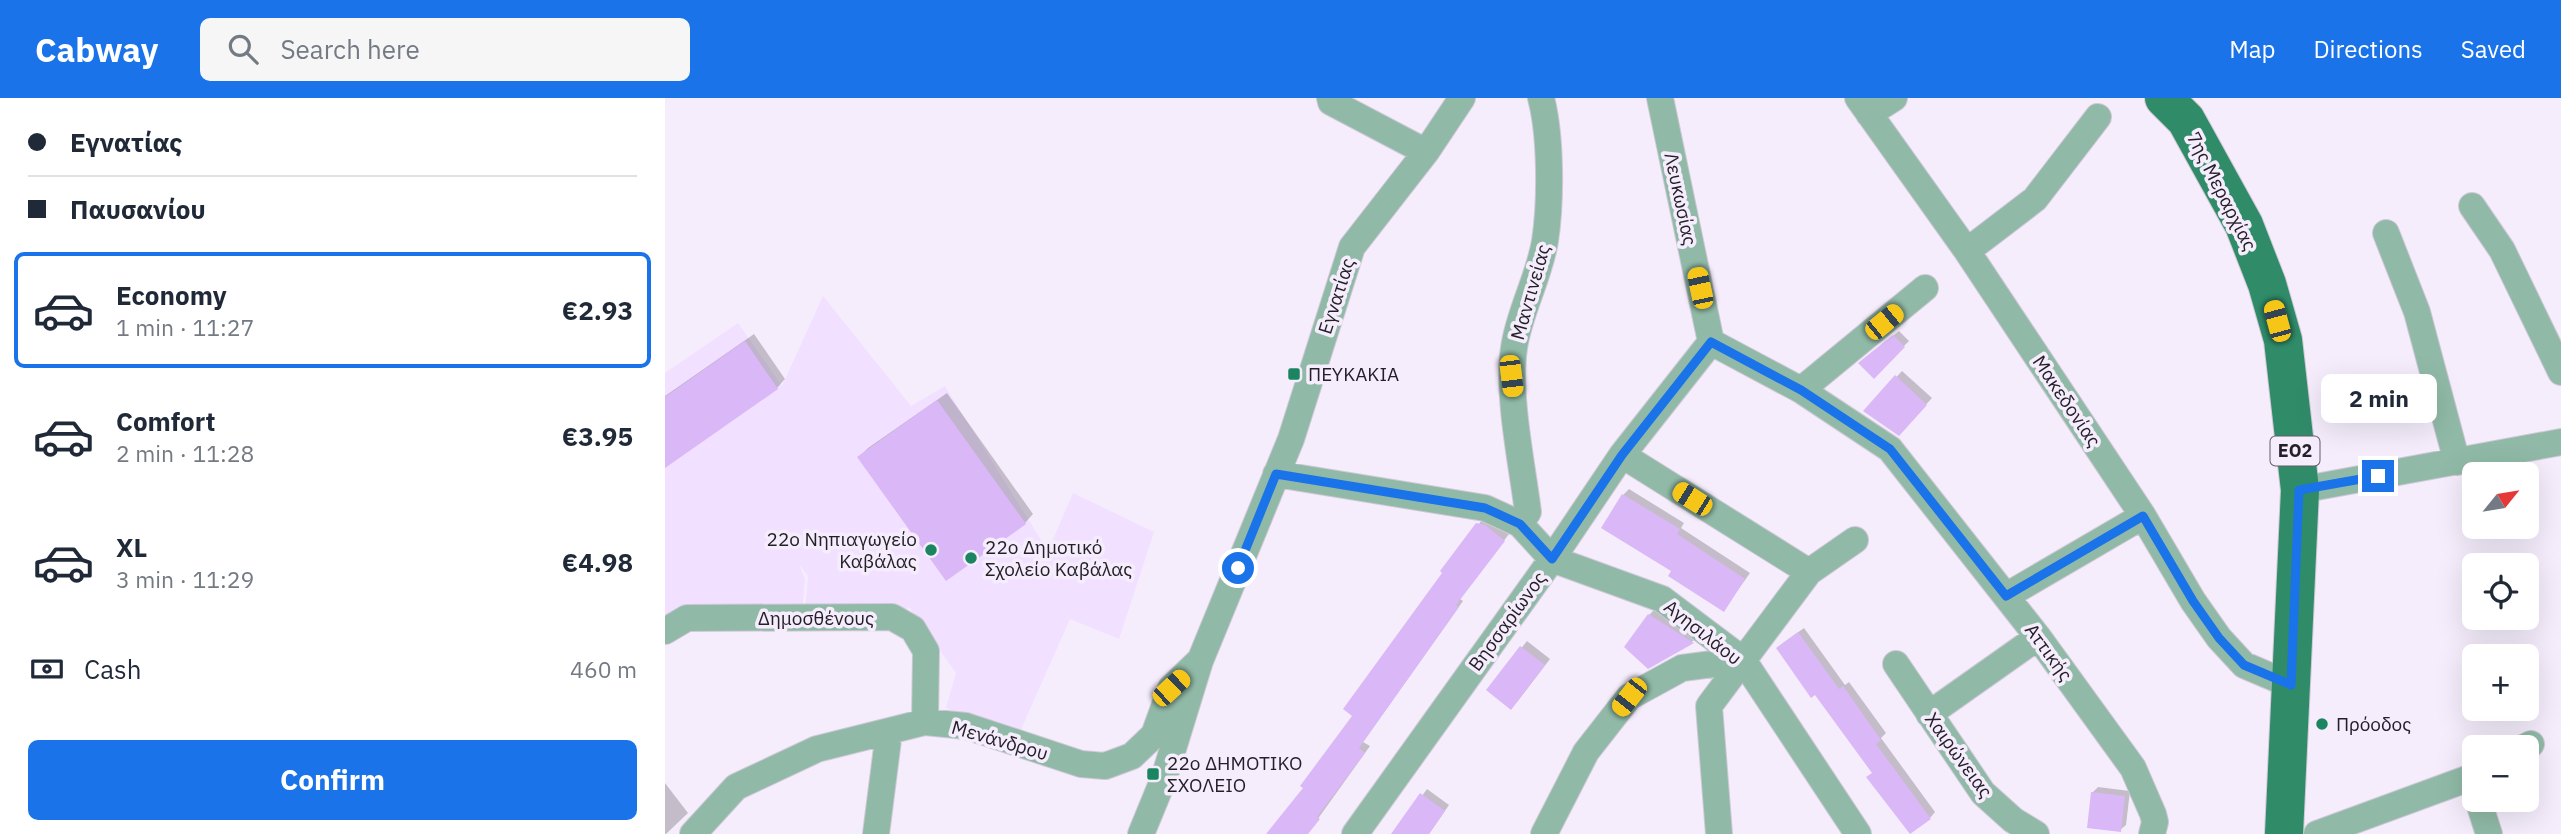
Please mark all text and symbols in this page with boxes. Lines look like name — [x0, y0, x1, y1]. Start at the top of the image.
search box — [200, 18, 690, 81]
text: Cabway — [35, 28, 158, 71]
icon: search — [224, 30, 262, 68]
text: Search here — [280, 32, 420, 66]
text: Map — [2229, 33, 2275, 65]
text: Directions — [2313, 33, 2423, 65]
text: Saved — [2461, 33, 2526, 65]
text: Εγνατίας — [70, 125, 183, 159]
street label: 7ης Μεραρχίας — [2182, 128, 2262, 254]
street label: Λευκωσίας — [1659, 150, 1703, 248]
text: Παυσανίου — [70, 192, 206, 226]
street label: Μαντινείας — [1505, 241, 1555, 343]
street label: Εγνατίας — [1312, 255, 1360, 337]
car — [1686, 265, 1715, 311]
text: Economy — [116, 278, 227, 312]
icon: car — [32, 279, 95, 342]
text: €2.93 — [562, 293, 633, 327]
car — [2262, 298, 2293, 344]
car — [1862, 301, 1907, 343]
text: 1 min · 11:27 — [116, 312, 254, 342]
street label: Μακεδονίας — [2028, 351, 2106, 451]
car — [1499, 354, 1524, 398]
place label: ΠΕΥΚΑΚΙΑ — [1308, 362, 1399, 386]
marker: ΠΕΥΚΑΚΙΑ — [1286, 366, 1302, 382]
callout: 2 min — [2320, 374, 2436, 424]
text: 2 min — [2349, 383, 2409, 413]
text: Comfort — [116, 404, 215, 438]
icon: car — [32, 405, 95, 468]
text: €3.95 — [562, 419, 633, 453]
road number: ΕΟ2 — [2271, 436, 2319, 466]
text: 2 min · 11:28 — [116, 438, 254, 468]
route end — [2362, 460, 2394, 492]
north arrow — [2462, 462, 2539, 539]
map controls — [2462, 462, 2539, 812]
car — [1669, 479, 1716, 519]
place label: 22ο Νηπιαγωγείο Καβάλας — [767, 527, 917, 573]
text: XL — [116, 530, 147, 564]
icon: car — [32, 531, 95, 594]
place label: 22ο Δημοτικό Σχολείο Καβάλας — [985, 535, 1133, 581]
marker: 22ο Νηπιαγωγείο Καβάλας — [923, 542, 939, 558]
text: €4.98 — [562, 545, 633, 579]
marker: 22ο Δημοτικό Σχολείο Καβάλας — [963, 550, 979, 566]
route start — [1222, 552, 1254, 584]
button: locate — [2462, 553, 2539, 630]
text: 3 min · 11:29 — [116, 564, 254, 594]
street label: Βησσαρίωνος — [1463, 567, 1551, 675]
street label: Αγησιλάου — [1659, 594, 1747, 670]
street label: Δημοσθένους — [758, 606, 874, 630]
street label: Αττικής — [2020, 618, 2078, 686]
button: + — [2462, 644, 2539, 721]
icon: cash — [28, 650, 66, 688]
text: Cash — [84, 652, 141, 686]
text: 460 m — [570, 654, 637, 684]
car — [1149, 666, 1194, 710]
car — [1608, 674, 1651, 720]
street label: Χαιρώνειας — [1920, 708, 1998, 802]
place label: Πρόοδος — [2336, 712, 2411, 736]
street label: Μενάνδρου — [949, 715, 1051, 765]
marker: Πρόοδος — [2314, 716, 2330, 732]
button: − — [2462, 735, 2539, 812]
button: Confirm — [28, 740, 637, 820]
place label: 22ο ΔΗΜΟΤΙΚΟ ΣΧΟΛΕΙΟ — [1167, 751, 1302, 797]
marker: 22ο ΔΗΜΟΤΙΚΟ ΣΧΟΛΕΙΟ — [1145, 766, 1161, 782]

